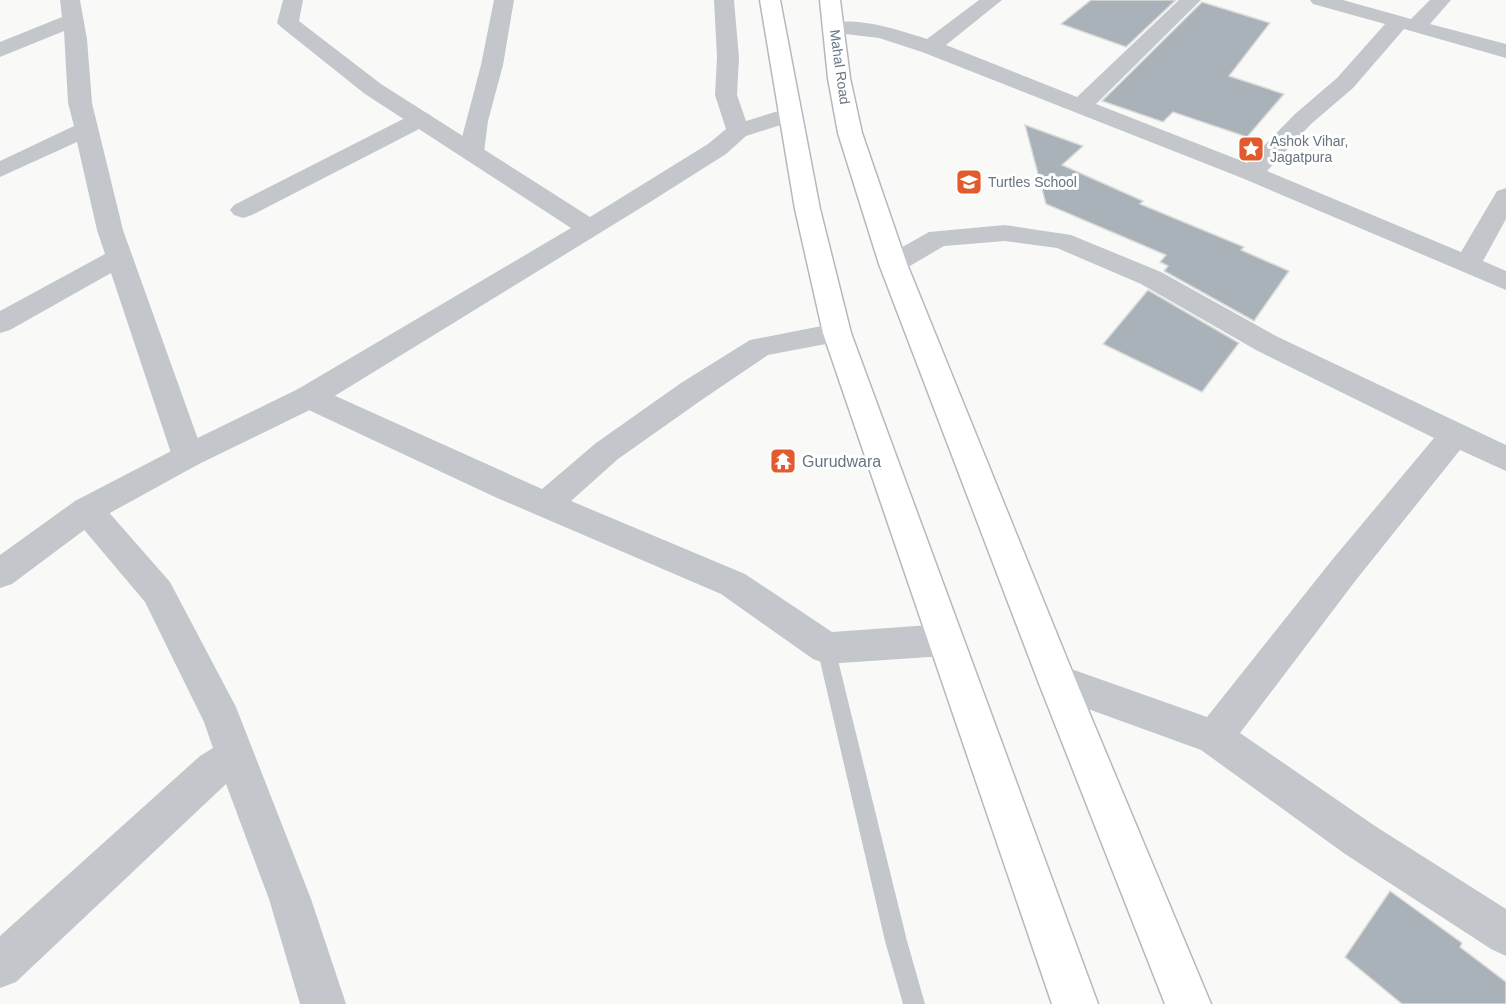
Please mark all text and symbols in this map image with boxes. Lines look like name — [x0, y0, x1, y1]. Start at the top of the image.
street label: Mahal Road — [827, 29, 853, 105]
place label: Ashok Vihar, Jagatpura — [1270, 133, 1348, 165]
place icon: Ashok Vihar, Jagatpura — [1236, 134, 1266, 164]
school or university icon: Turtles School — [954, 167, 984, 197]
place label: Turtles School — [988, 174, 1077, 190]
temple icon: Gurudwara — [768, 446, 798, 476]
place label: Gurudwara — [802, 453, 881, 470]

